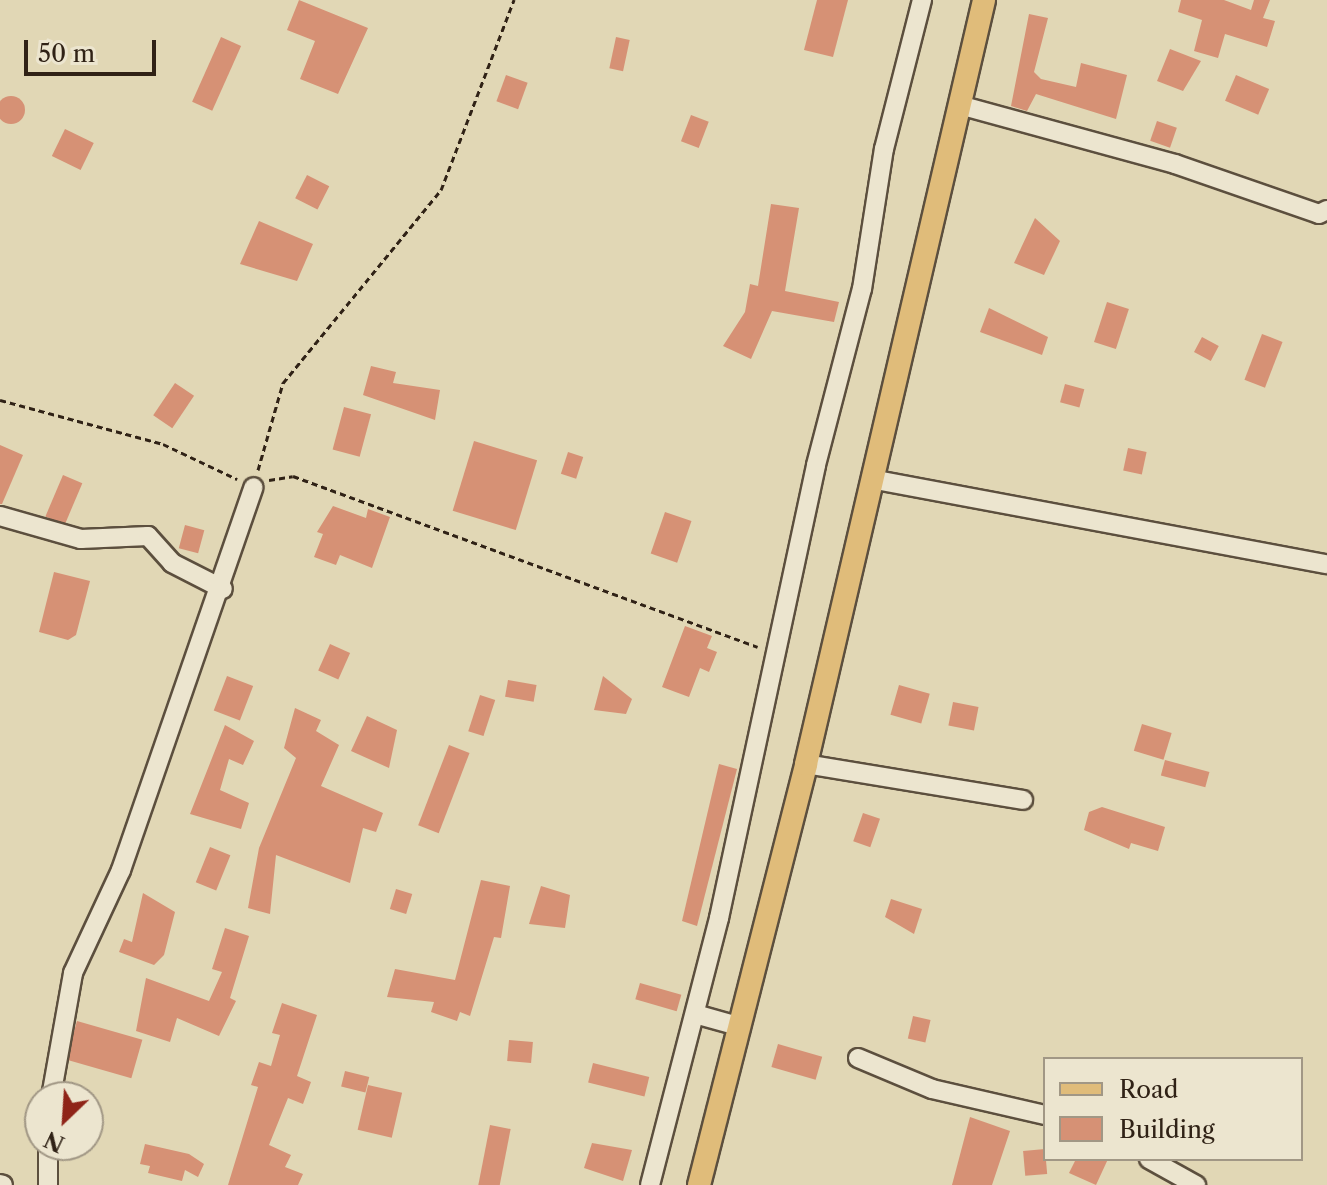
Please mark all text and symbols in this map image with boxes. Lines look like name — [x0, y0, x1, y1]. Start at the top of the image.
scale bar — [28, 24, 160, 74]
text: 50 m — [38, 39, 95, 68]
legend — [1043, 1057, 1303, 1161]
text: Road — [1119, 1075, 1178, 1104]
north arrow — [24, 1081, 104, 1161]
text: Building — [1119, 1115, 1215, 1144]
text: N — [40, 1125, 69, 1158]

